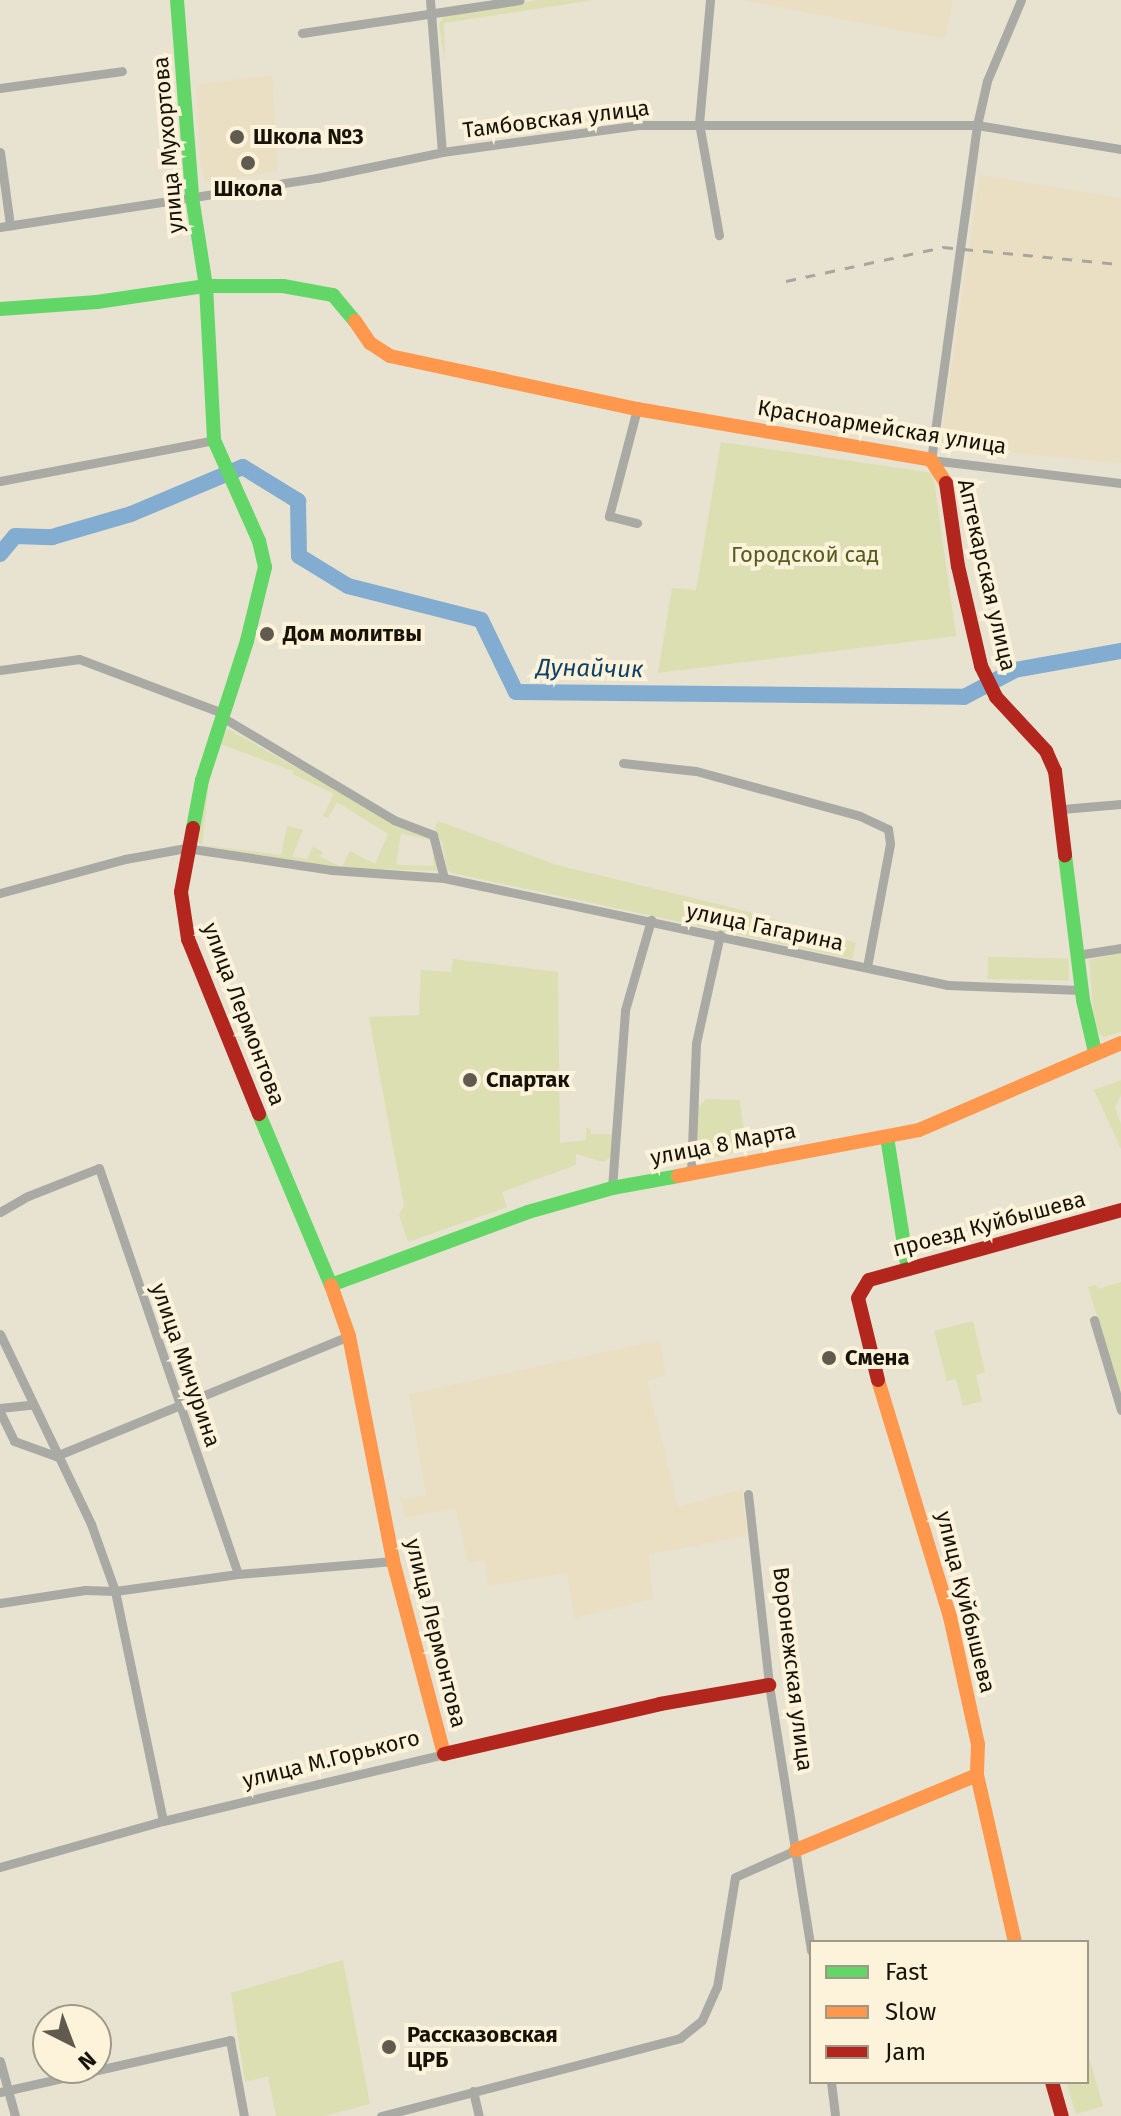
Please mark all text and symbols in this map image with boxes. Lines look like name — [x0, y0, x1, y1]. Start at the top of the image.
street label: улица Мухортова — [147, 56, 189, 234]
street label: Тамбовская улица — [461, 94, 651, 144]
place label: Школа №3 — [253, 124, 364, 150]
marker: Школа №3 — [228, 128, 246, 146]
marker: Школа — [239, 154, 257, 172]
place label: Школа — [214, 176, 282, 202]
street label: Красноармейская улица — [756, 394, 1008, 460]
street label: Аптекарская улица — [952, 477, 1022, 673]
park label: Городской сад — [731, 542, 879, 568]
place label: Дом молитвы — [283, 621, 422, 647]
marker: Дом молитвы — [258, 625, 276, 643]
water label: Дунайчик — [536, 654, 644, 684]
street label: улица Гагарина — [684, 897, 846, 957]
street label: улица Лермонтова — [197, 919, 291, 1109]
place label: Спартак — [486, 1067, 569, 1093]
marker: Спартак — [461, 1071, 479, 1089]
street label: улица 8 Марта — [648, 1117, 798, 1171]
street label: проезд Куйбышева — [890, 1186, 1088, 1262]
street label: улица Мичурина — [146, 1280, 226, 1450]
place label: Смена — [845, 1345, 910, 1371]
marker: Смена — [820, 1349, 838, 1367]
street label: улица Куйбышева — [931, 1508, 1001, 1696]
street label: улица Лермонтова — [400, 1536, 472, 1730]
street label: Воронежская улица — [767, 1565, 819, 1773]
street label: улица М.Горького — [240, 1724, 422, 1794]
legend — [809, 1940, 1089, 2084]
text: Fast — [885, 1958, 928, 1986]
text: Slow — [885, 1998, 936, 2026]
north arrow — [32, 2004, 112, 2084]
place label: Рассказовская ЦРБ — [407, 2021, 558, 2072]
marker: Рассказовская ЦРБ — [378, 2036, 400, 2058]
text: Jam — [885, 2038, 926, 2066]
text: N — [73, 2046, 102, 2076]

